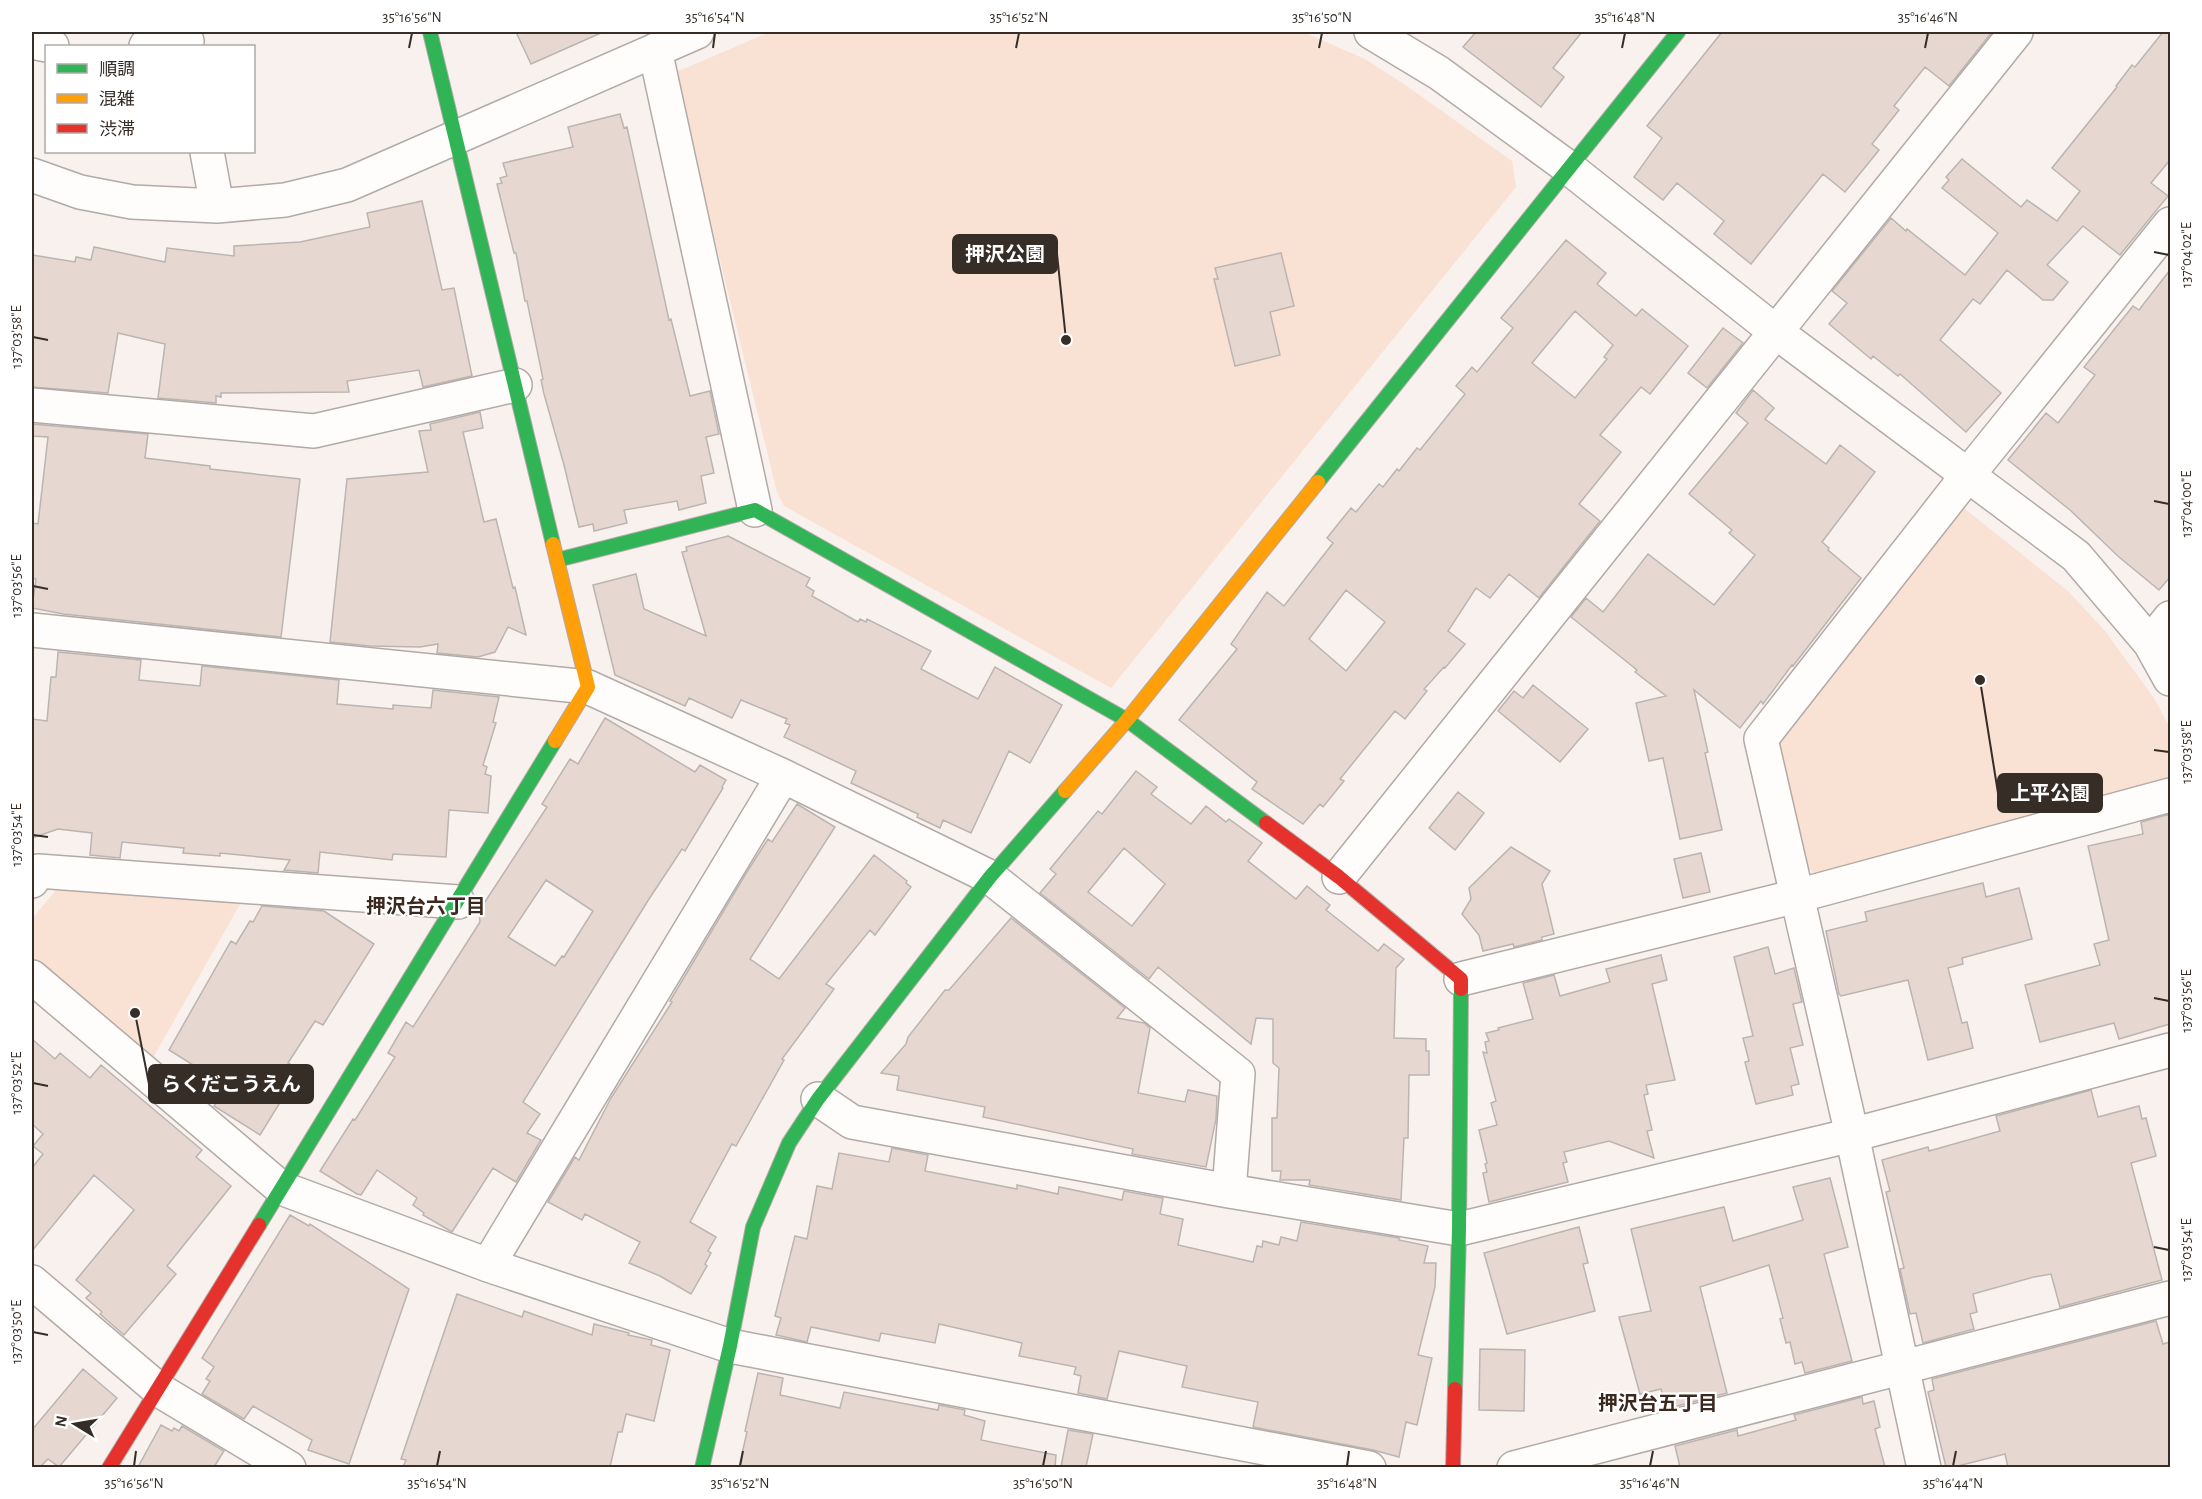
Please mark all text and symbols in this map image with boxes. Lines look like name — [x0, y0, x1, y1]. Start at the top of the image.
text: 35°16'56"N — [382, 10, 442, 25]
text: 35°16'54"N — [685, 10, 745, 25]
text: 35°16'52"N — [989, 10, 1049, 25]
text: 35°16'50"N — [1292, 10, 1352, 25]
text: 35°16'48"N — [1595, 10, 1655, 25]
text: 35°16'46"N — [1898, 10, 1958, 25]
legend — [45, 45, 255, 153]
text: 順調 — [99, 61, 135, 79]
text: 混雑 — [99, 89, 135, 109]
text: 渋滞 — [99, 120, 135, 139]
text: 137°04'02"E — [2179, 222, 2194, 288]
callout: 押沢公園 — [953, 235, 1057, 273]
text: 押沢公園 — [965, 244, 1045, 265]
text: 137°03'58"E — [9, 305, 24, 369]
text: 137°04'00"E — [2179, 471, 2194, 537]
text: 137°03'56"E — [9, 554, 24, 618]
text: 137°03'58"E — [2179, 720, 2194, 784]
callout: 上平公園 — [1998, 774, 2102, 812]
text: 上平公園 — [2010, 783, 2090, 804]
text: 137°03'54"E — [9, 803, 24, 867]
district label: 押沢台六丁目 — [366, 896, 486, 917]
text: 137°03'56"E — [2179, 969, 2194, 1033]
text: 137°03'52"E — [9, 1051, 24, 1115]
callout: らくだこうえん — [149, 1065, 313, 1103]
text: らくだこうえん — [161, 1074, 301, 1095]
text: 137°03'54"E — [2179, 1218, 2194, 1282]
text: 137°03'50"E — [9, 1300, 24, 1364]
district label: 押沢台五丁目 — [1598, 1393, 1718, 1414]
north arrow — [45, 1394, 105, 1454]
text: N — [52, 1414, 70, 1428]
text: 35°16'56"N — [104, 1476, 164, 1491]
text: 35°16'54"N — [407, 1476, 467, 1491]
text: 35°16'52"N — [710, 1476, 770, 1491]
text: 35°16'50"N — [1013, 1476, 1073, 1491]
text: 35°16'48"N — [1317, 1476, 1377, 1491]
text: 35°16'46"N — [1620, 1476, 1680, 1491]
text: 35°16'44"N — [1923, 1476, 1983, 1491]

